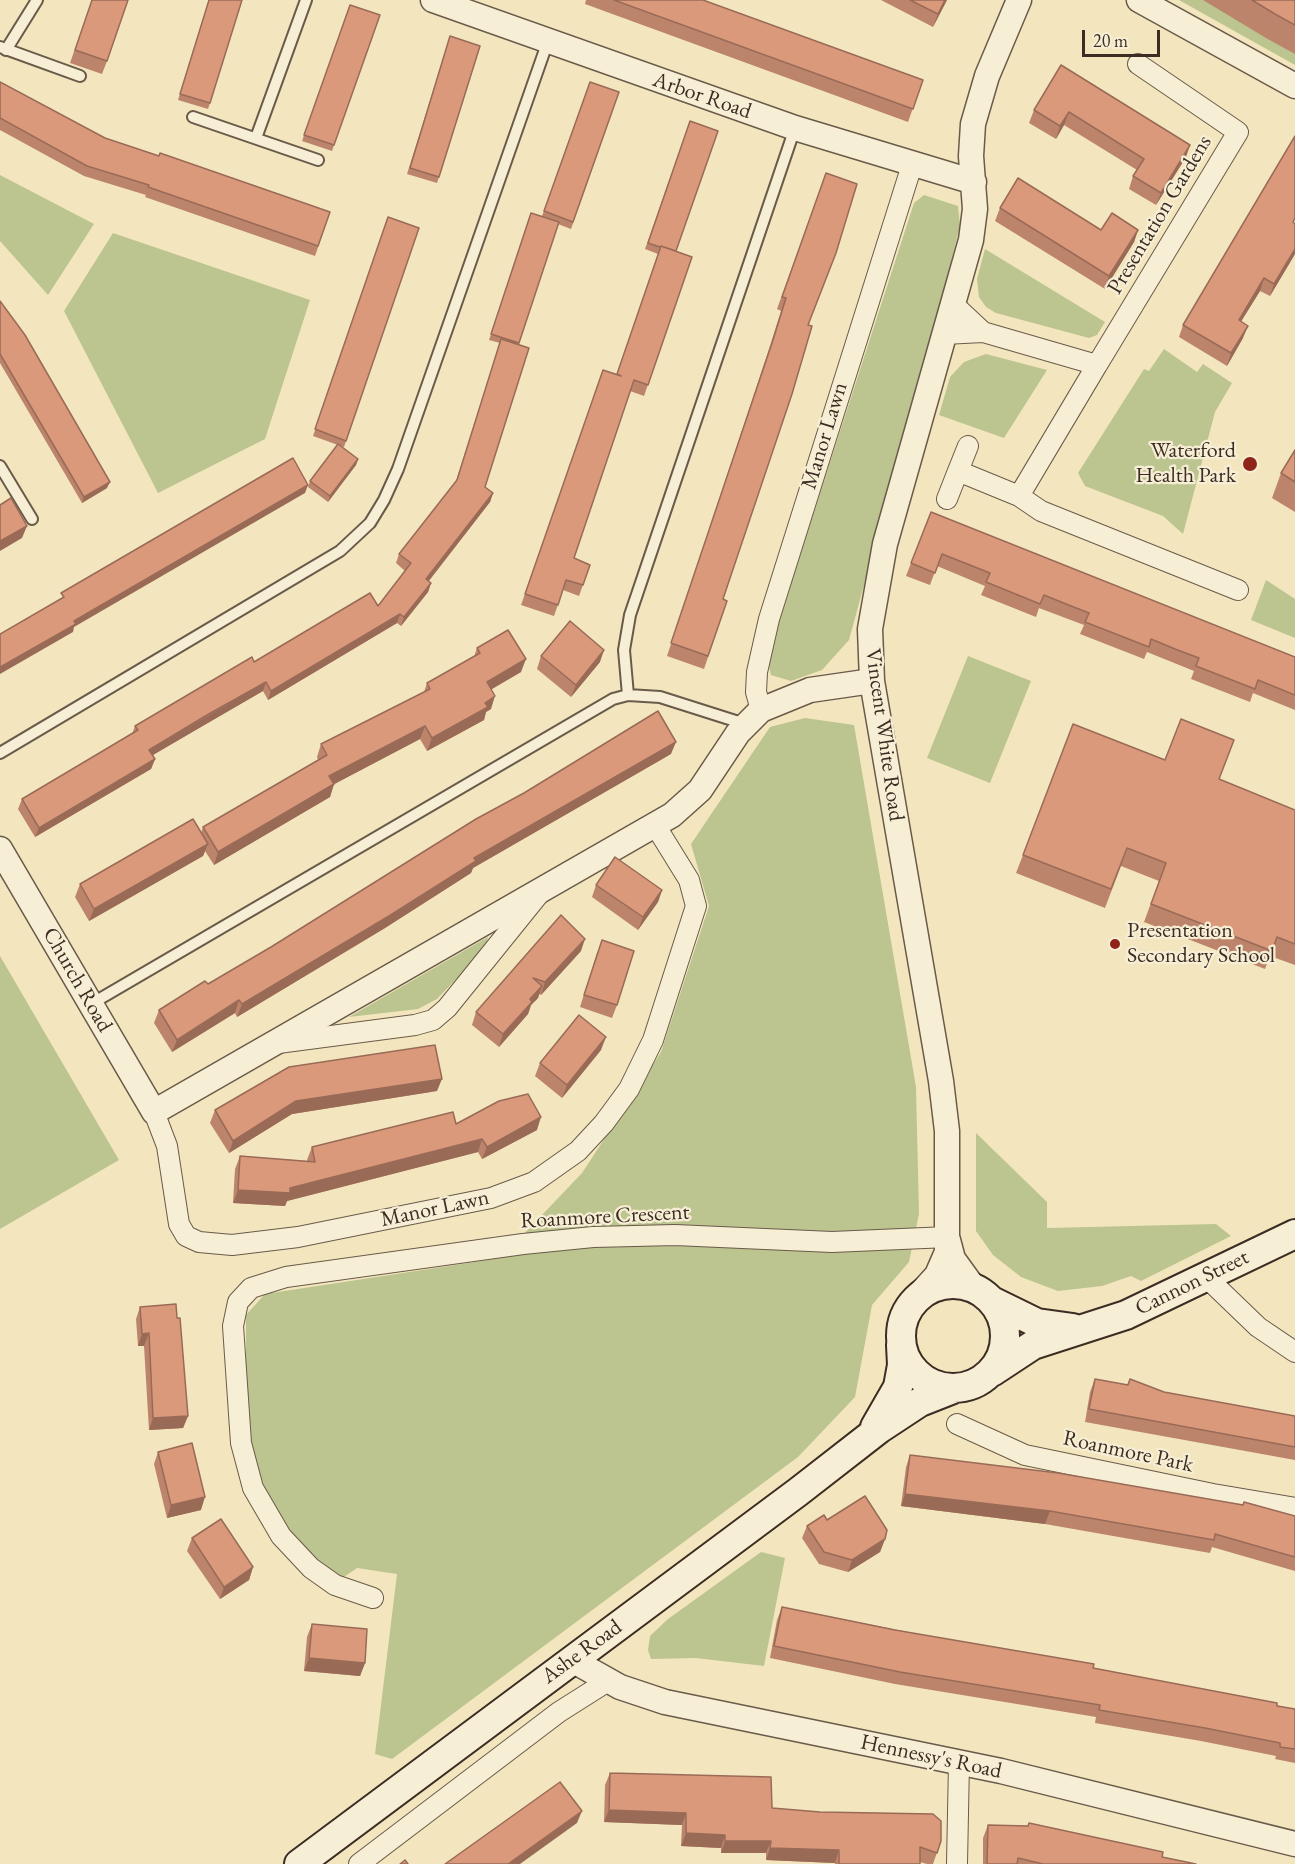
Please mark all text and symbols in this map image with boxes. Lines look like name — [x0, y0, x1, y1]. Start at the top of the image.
scale bar — [1085, 18, 1163, 56]
text: 20 m — [1093, 29, 1128, 52]
street label: Arbor Road — [649, 67, 755, 125]
street label: Presentation Gardens — [1102, 131, 1218, 299]
street label: Manor Lawn — [796, 379, 854, 493]
place label: Waterford Health Park — [1135, 438, 1236, 490]
marker: Waterford Health Park — [1241, 455, 1259, 473]
street label: Vincent White Road — [859, 647, 909, 823]
place label: Presentation Secondary School — [1127, 918, 1275, 969]
street label: Church Road — [36, 923, 118, 1037]
marker: Presentation Secondary School — [1108, 937, 1122, 951]
street label: Manor Lawn — [378, 1185, 492, 1233]
street label: Roanmore Crescent — [520, 1199, 690, 1235]
street label: Cannon Street — [1131, 1244, 1253, 1322]
street label: Roanmore Park — [1061, 1425, 1195, 1479]
street label: Ashe Road — [537, 1614, 627, 1690]
street label: Hennessy's Road — [858, 1729, 1004, 1785]

